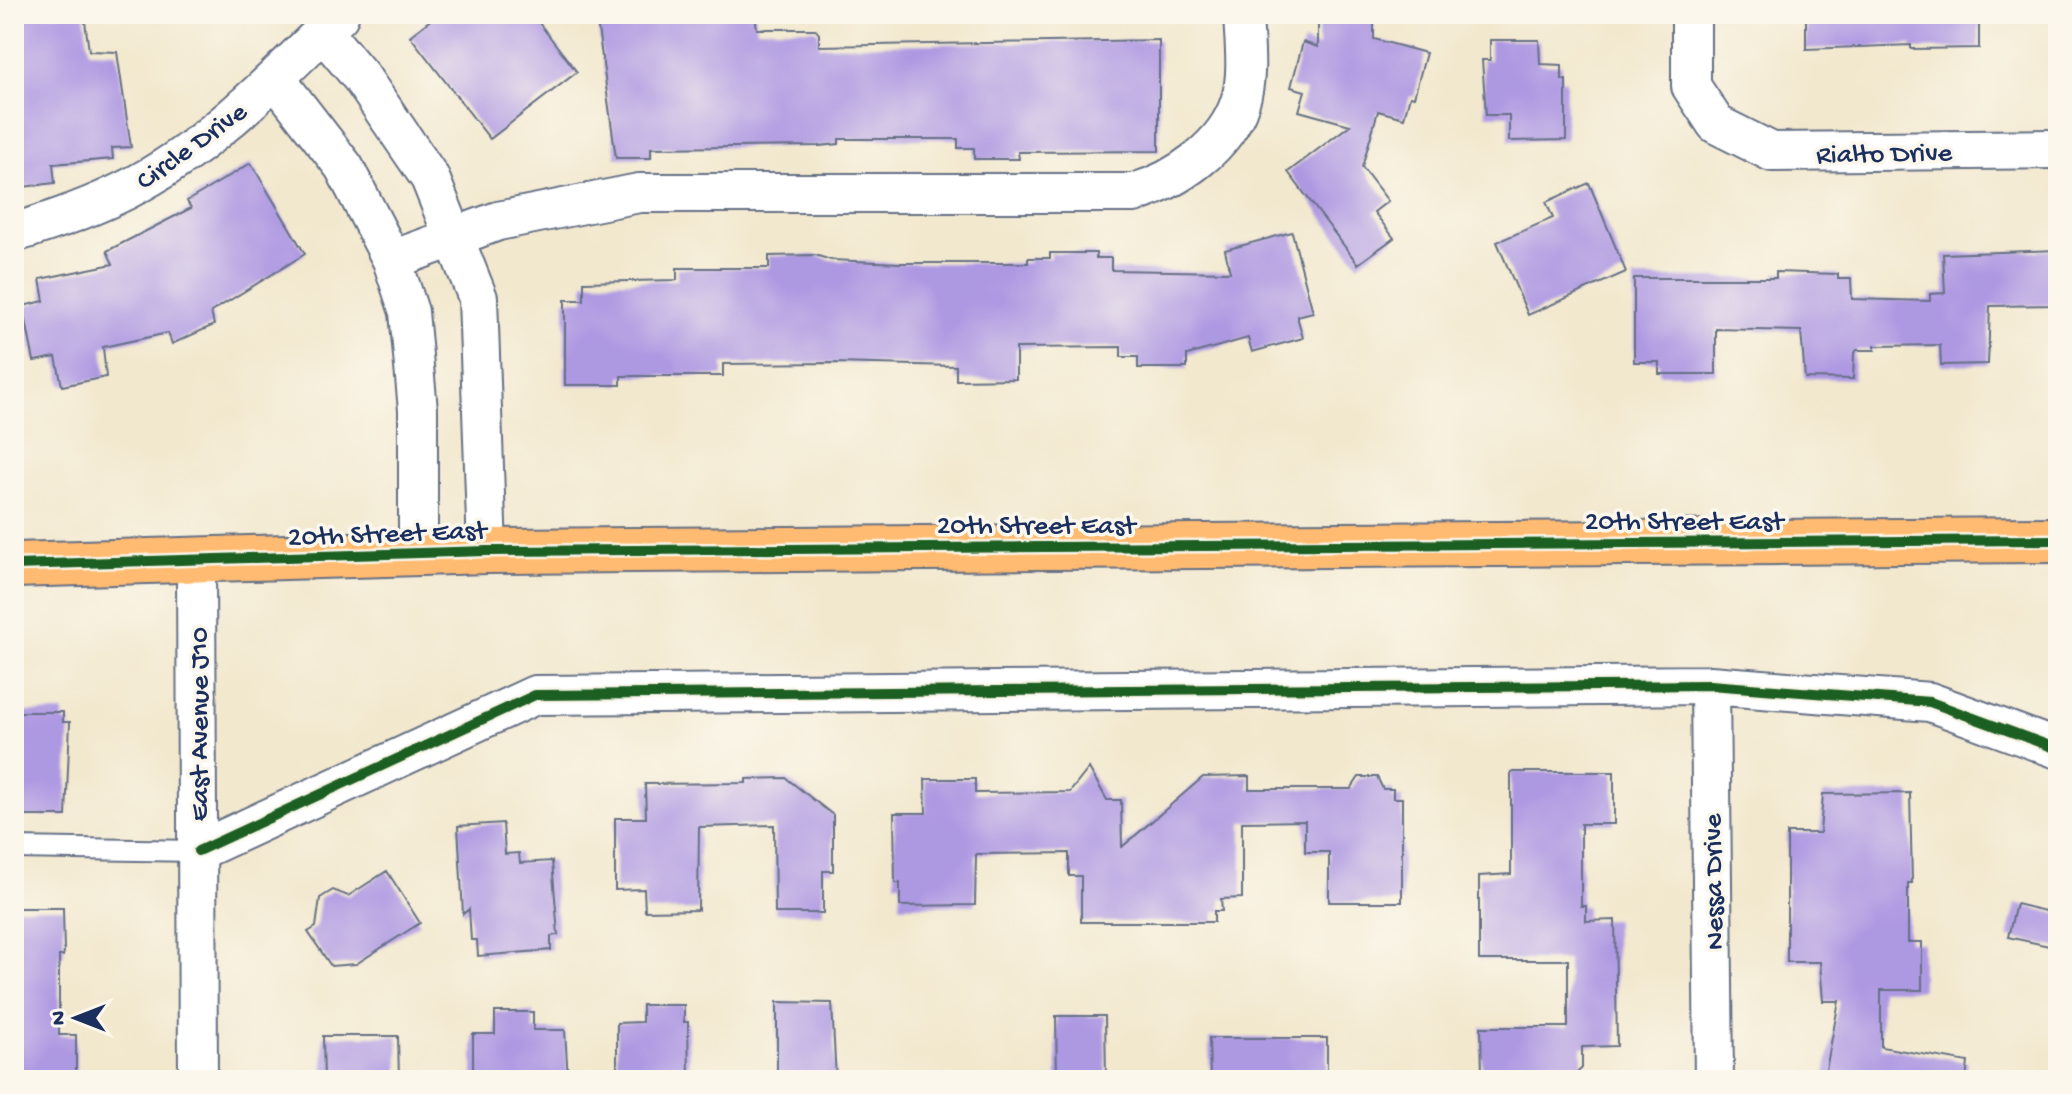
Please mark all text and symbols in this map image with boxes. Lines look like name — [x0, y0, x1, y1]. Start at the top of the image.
street label: Circle Drive — [131, 96, 255, 199]
street label: Rialto Drive — [1816, 138, 1953, 173]
street label: 20th Street East — [1585, 507, 1786, 540]
street label: 20th Street East — [937, 511, 1138, 544]
street label: 20th Street East — [287, 515, 490, 555]
street label: East Avenue J10 — [185, 627, 218, 821]
street label: Nessa Drive — [1698, 813, 1733, 950]
north arrow — [36, 978, 116, 1058]
text: N — [47, 1011, 73, 1025]

